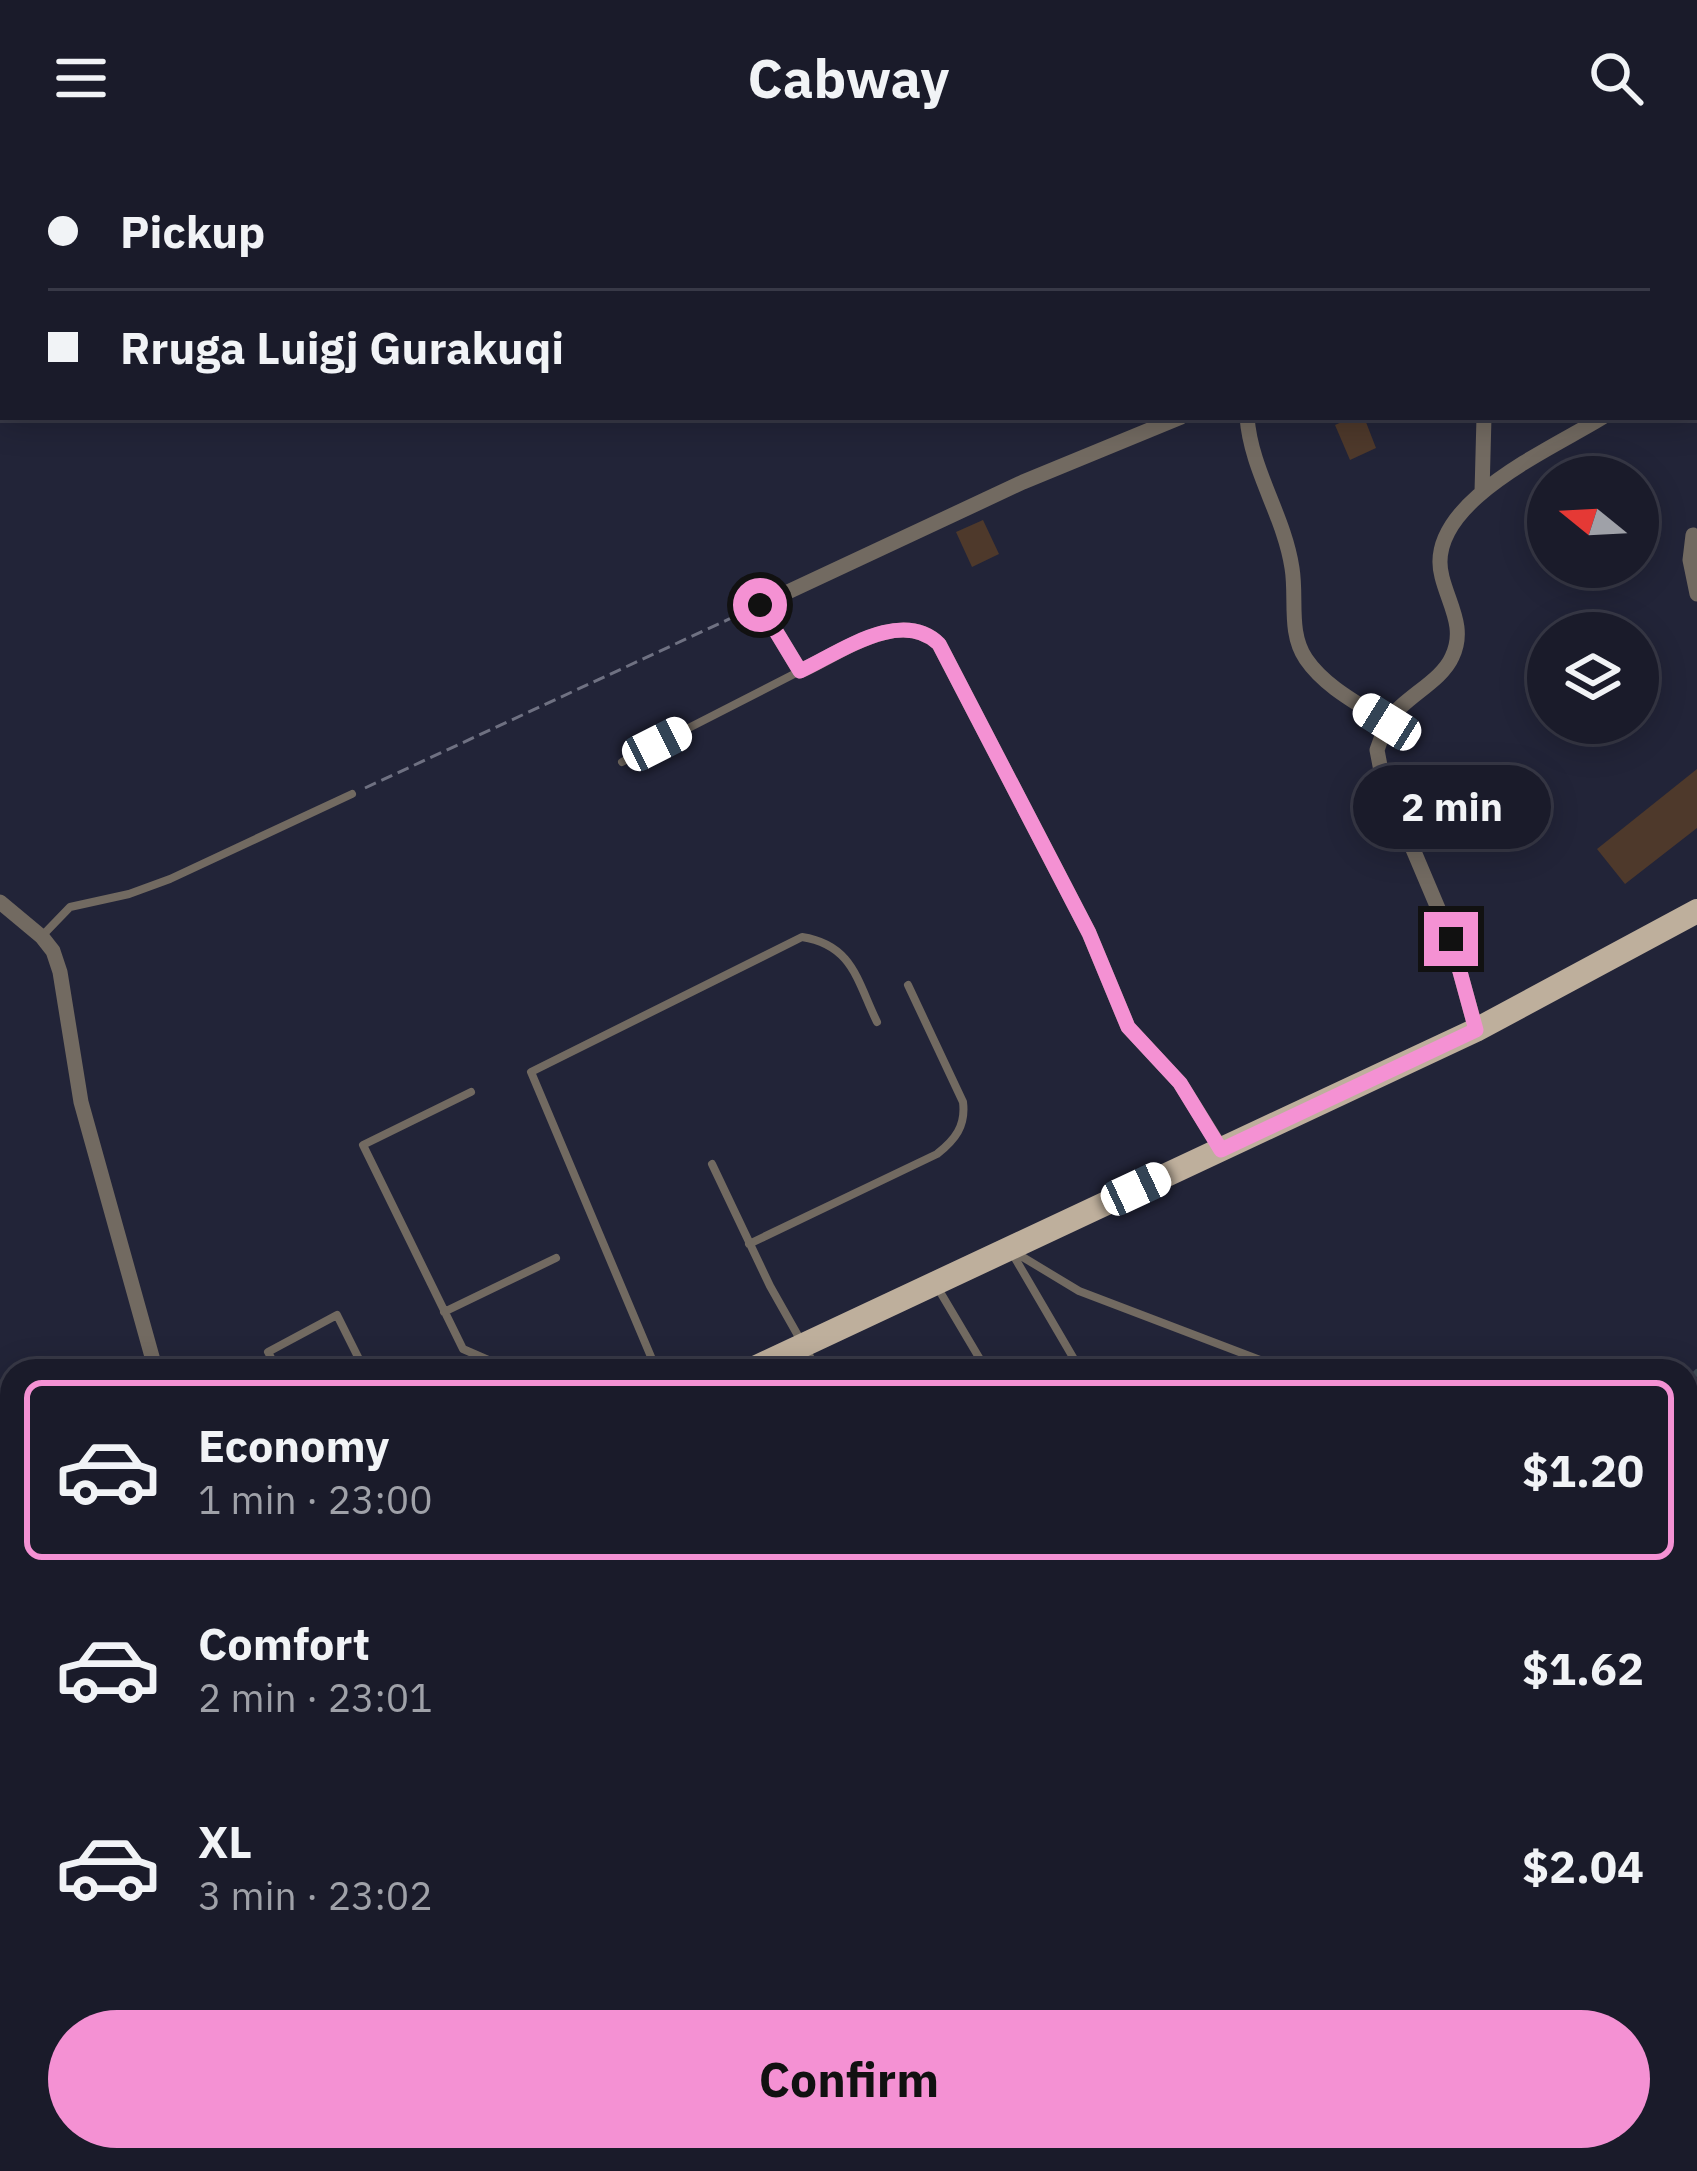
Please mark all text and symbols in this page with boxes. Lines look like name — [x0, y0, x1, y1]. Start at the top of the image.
text: Cabway — [748, 43, 949, 113]
icon: menu — [48, 45, 114, 111]
icon: search — [1583, 45, 1649, 111]
text: Pickup — [120, 202, 265, 260]
text: Rruga Luigj Gurakuqi — [120, 318, 564, 376]
north arrow — [1527, 456, 1659, 588]
map controls — [1527, 456, 1659, 744]
route start — [733, 578, 787, 632]
button: layers — [1527, 612, 1659, 744]
car — [1347, 688, 1427, 756]
car — [617, 712, 697, 776]
callout: 2 min — [1352, 765, 1550, 849]
text: 2 min — [1401, 781, 1503, 832]
route end — [1424, 912, 1478, 966]
car — [1096, 1157, 1176, 1221]
icon: car — [54, 1416, 162, 1524]
text: Economy — [198, 1416, 389, 1474]
text: $1.20 — [1522, 1441, 1644, 1499]
text: 1 min · 23:00 — [198, 1474, 433, 1525]
icon: car — [54, 1614, 162, 1722]
text: Comfort — [198, 1614, 370, 1672]
text: $1.62 — [1522, 1639, 1644, 1697]
text: 2 min · 23:01 — [198, 1672, 433, 1723]
icon: car — [54, 1812, 162, 1920]
text: XL — [198, 1812, 252, 1870]
text: $2.04 — [1522, 1837, 1644, 1895]
text: 3 min · 23:02 — [198, 1870, 433, 1921]
button: Confirm — [48, 2010, 1650, 2148]

